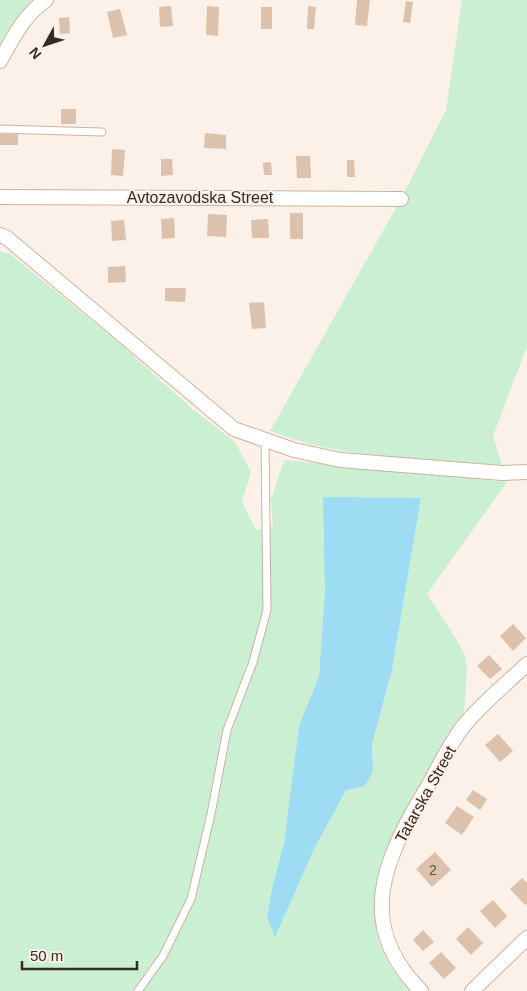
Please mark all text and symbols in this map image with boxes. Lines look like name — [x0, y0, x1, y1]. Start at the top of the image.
north arrow — [20, 20, 70, 70]
text: N — [26, 44, 44, 62]
street label: Avtozavodska Street — [127, 189, 274, 206]
street label: Tatarska Street — [392, 743, 459, 845]
house number: 2 — [429, 862, 437, 878]
scale bar — [22, 938, 138, 970]
text: 50 m — [30, 947, 63, 964]

